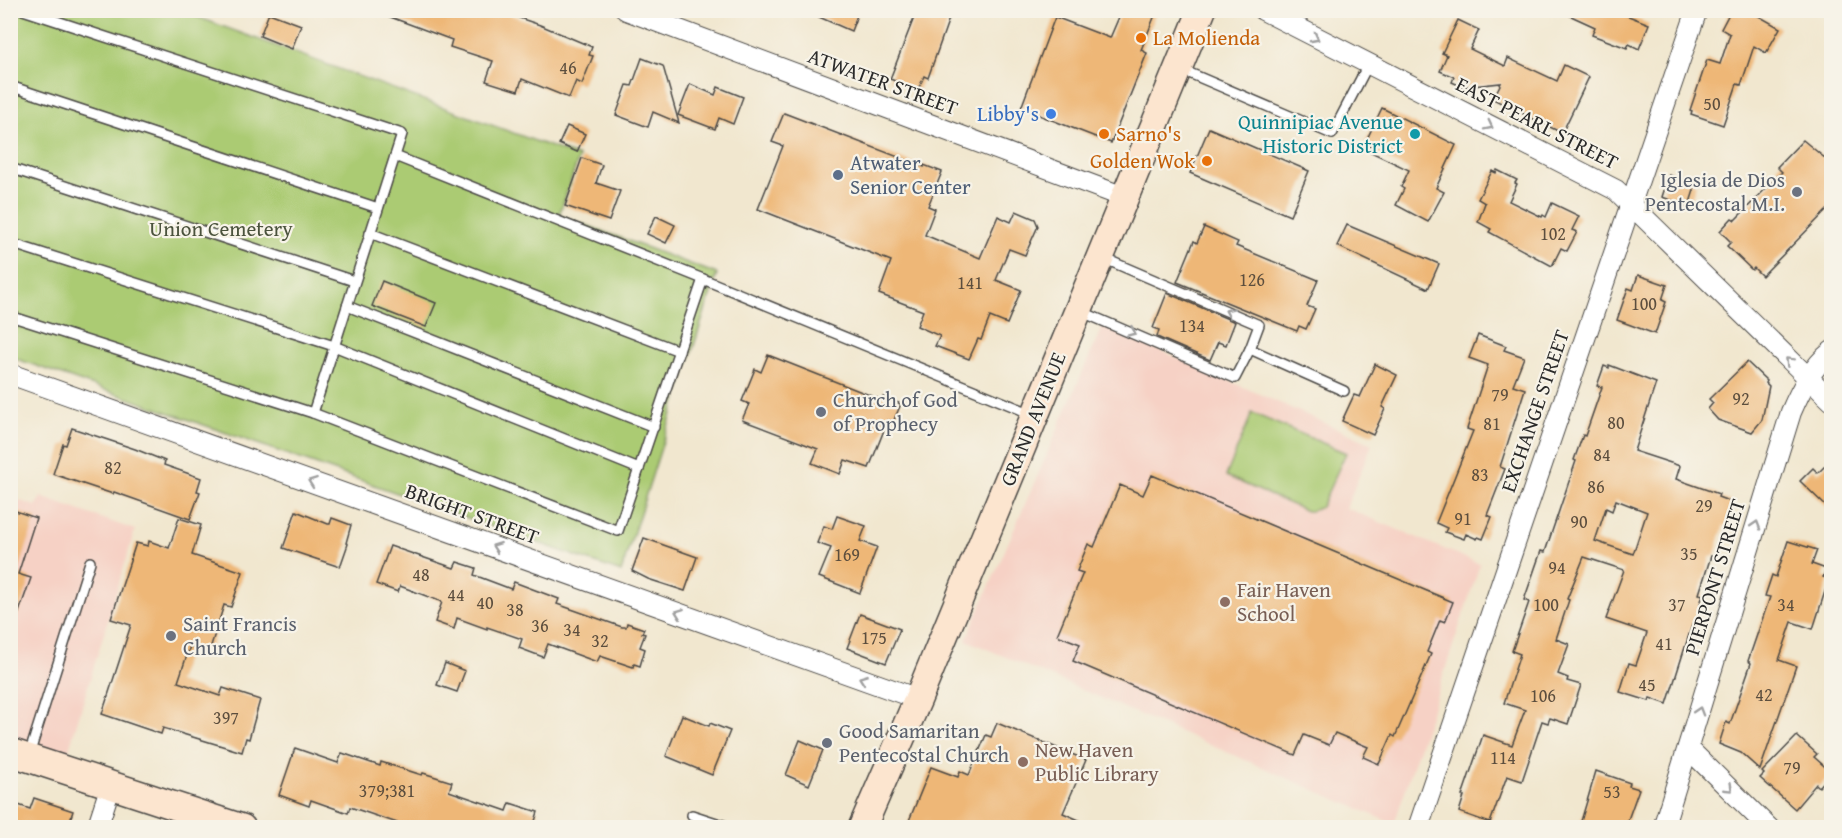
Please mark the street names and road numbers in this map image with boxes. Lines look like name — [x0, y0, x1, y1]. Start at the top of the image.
street label: ATWATER STREET — [804, 40, 963, 123]
street label: EAST PEARL STREET — [1451, 68, 1624, 177]
street label: EXCHANGE STREET — [1492, 325, 1577, 496]
street label: GRAND AVENUE — [992, 347, 1074, 490]
street label: BRIGHT STREET — [401, 475, 544, 552]
street label: PIERPONT STREET — [1676, 495, 1753, 659]

